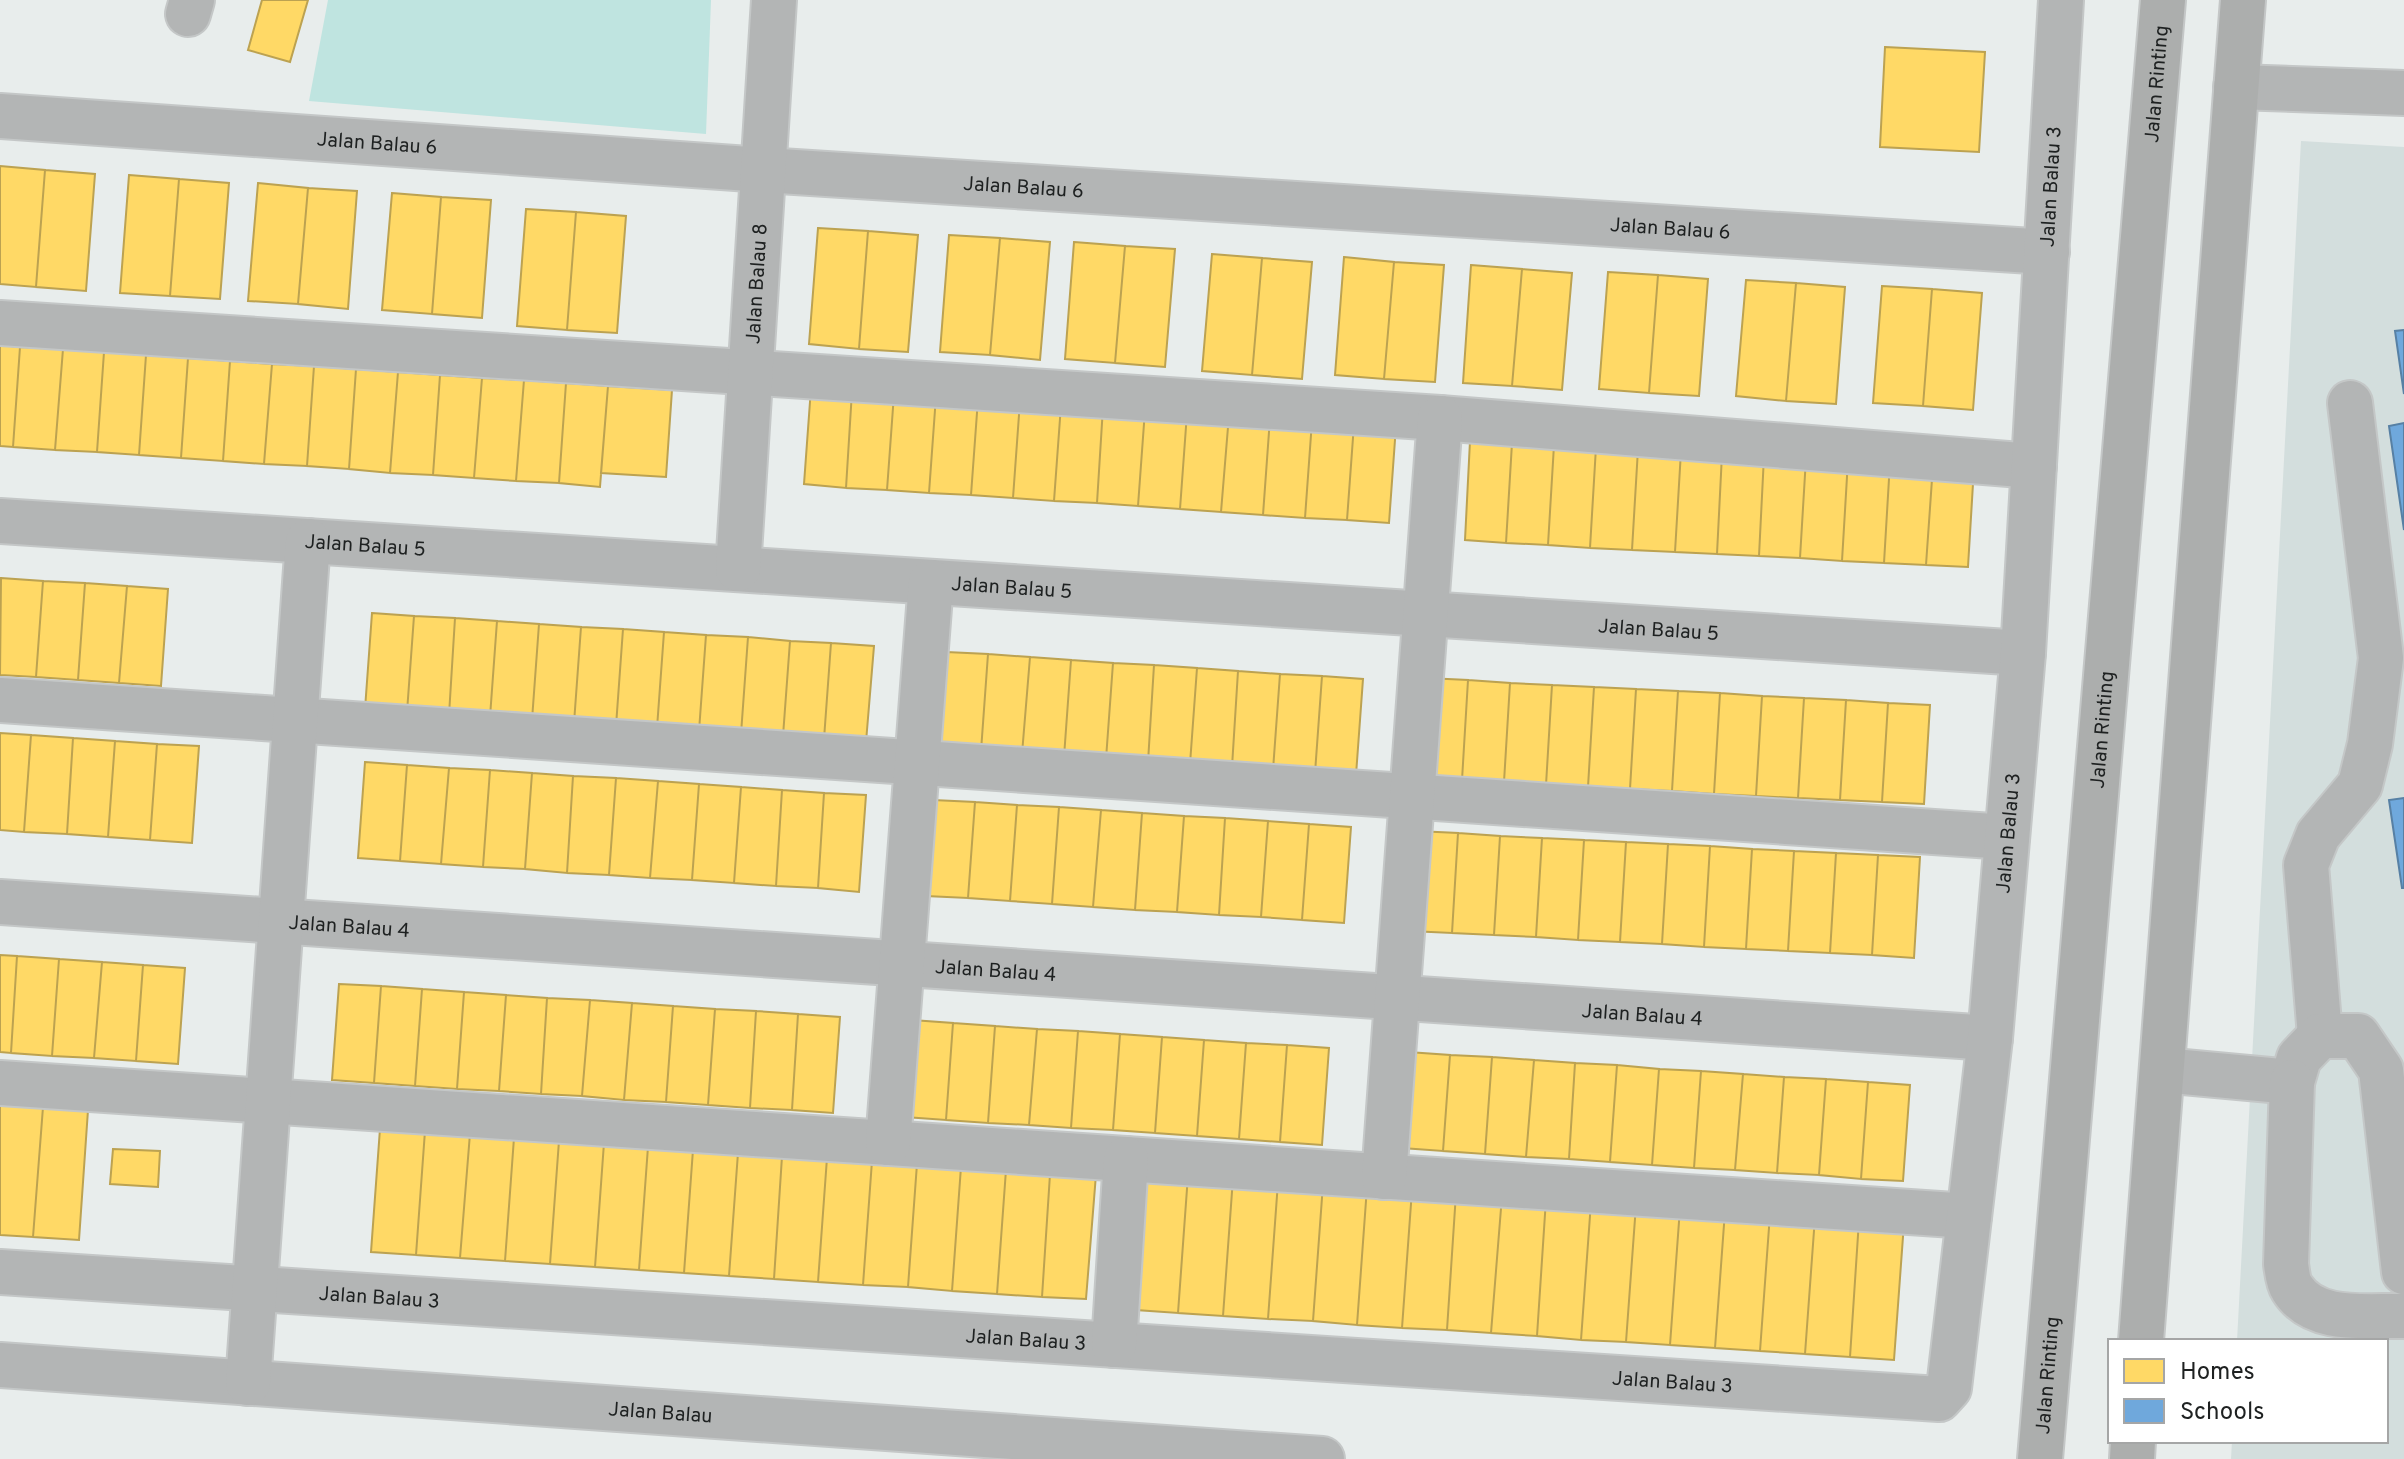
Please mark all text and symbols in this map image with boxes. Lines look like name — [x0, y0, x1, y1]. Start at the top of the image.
street label: Jalan Rinting — [2140, 24, 2176, 144]
street label: Jalan Balau 3 — [2036, 126, 2069, 248]
street label: Jalan Balau 6 — [316, 127, 438, 162]
street label: Jalan Balau 6 — [962, 172, 1085, 205]
street label: Jalan Balau 6 — [1609, 213, 1731, 247]
street label: Jalan Balau 8 — [741, 222, 775, 345]
street label: Jalan Balau 5 — [304, 530, 427, 564]
street label: Jalan Balau 5 — [950, 572, 1073, 606]
street label: Jalan Balau 5 — [1597, 614, 1720, 648]
street label: Jalan Rinting — [2086, 670, 2121, 790]
street label: Jalan Balau 3 — [1991, 772, 2028, 895]
street label: Jalan Balau 4 — [288, 911, 411, 945]
street label: Jalan Balau 4 — [934, 955, 1057, 989]
street label: Jalan Balau 4 — [1581, 999, 1704, 1033]
street label: Jalan Balau 3 — [318, 1282, 440, 1316]
street label: Jalan Rinting — [2031, 1316, 2067, 1435]
street label: Jalan Balau 3 — [964, 1324, 1087, 1358]
legend — [2108, 1339, 2388, 1443]
text: Homes — [2180, 1358, 2255, 1388]
street label: Jalan Balau 3 — [1611, 1367, 1734, 1400]
street label: Jalan Balau — [607, 1397, 713, 1431]
text: Schools — [2180, 1398, 2265, 1428]

